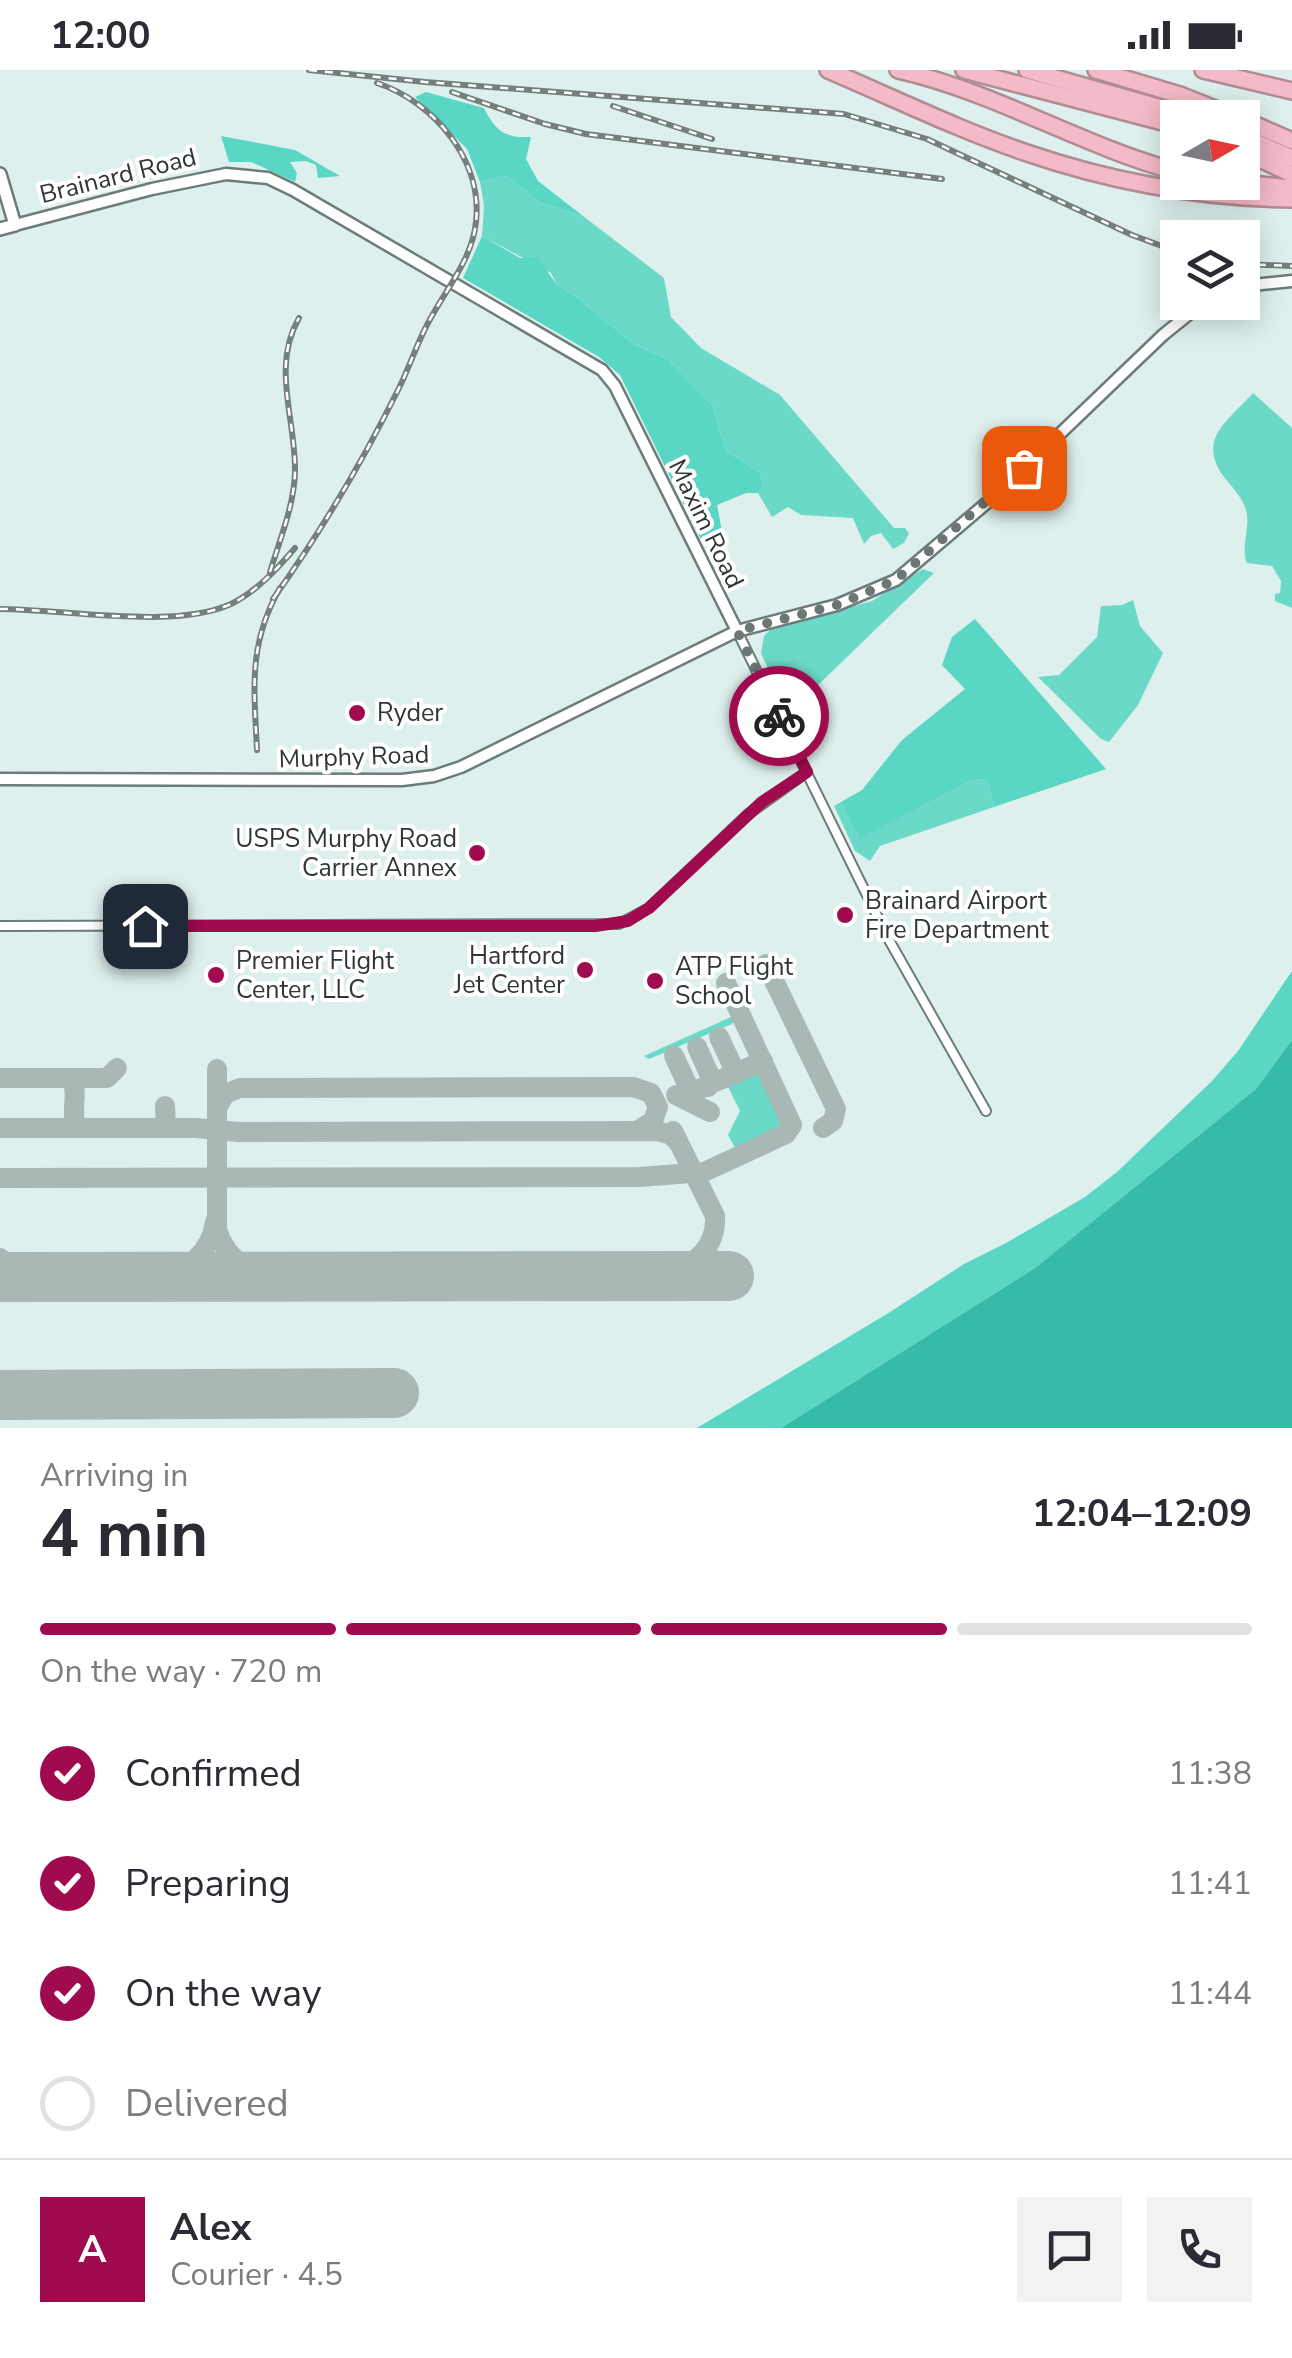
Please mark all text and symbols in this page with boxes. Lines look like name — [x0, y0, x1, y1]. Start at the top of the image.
text: 12:00 — [50, 10, 151, 61]
north arrow — [1160, 100, 1260, 200]
map controls — [1160, 100, 1260, 320]
street label: Brainard Road — [36, 140, 200, 212]
button: layers — [1160, 220, 1260, 320]
pin — [982, 426, 1067, 511]
icon: bag — [997, 441, 1052, 496]
street label: Maxim Road — [660, 454, 752, 594]
courier — [729, 666, 829, 766]
icon: bike — [752, 689, 807, 744]
place label: Ryder — [377, 696, 443, 730]
marker: Ryder — [346, 702, 368, 724]
street label: Murphy Road — [278, 737, 430, 777]
place label: USPS Murphy Road Carrier Annex — [235, 822, 457, 885]
marker: USPS Murphy Road Carrier Annex — [466, 842, 488, 864]
pin — [103, 884, 188, 969]
place label: Brainard Airport Fire Department — [865, 884, 1049, 947]
icon: home — [118, 899, 173, 954]
marker: Brainard Airport Fire Department — [834, 904, 856, 926]
place label: Hartford Jet Center — [453, 939, 565, 1002]
place label: Premier Flight Center, LLC — [236, 944, 394, 1007]
place label: ATP Flight School — [675, 950, 793, 1013]
marker: Hartford Jet Center — [574, 959, 596, 981]
marker: Premier Flight Center, LLC — [205, 964, 227, 986]
marker: ATP Flight School — [644, 970, 666, 992]
text: Arriving in — [40, 1454, 188, 1497]
text: 12:04–12:09 — [1032, 1488, 1252, 1539]
text: 4 min — [40, 1490, 208, 1579]
text: On the way · 720 m — [40, 1650, 322, 1693]
icon: check — [40, 1746, 95, 1801]
text: Confirmed — [125, 1748, 302, 1799]
text: 11:38 — [1168, 1752, 1252, 1795]
icon: check — [40, 1856, 95, 1911]
text: Preparing — [125, 1858, 291, 1909]
text: 11:41 — [1168, 1862, 1252, 1905]
icon: check — [40, 1966, 95, 2021]
text: On the way — [125, 1968, 321, 2019]
text: 11:44 — [1168, 1972, 1252, 2015]
text: Delivered — [125, 2078, 289, 2129]
button: chat — [1017, 2197, 1122, 2302]
button: phone — [1147, 2197, 1252, 2302]
text: Alex — [170, 2202, 251, 2253]
text: A — [78, 2224, 107, 2275]
text: Courier · 4.5 — [170, 2253, 343, 2296]

